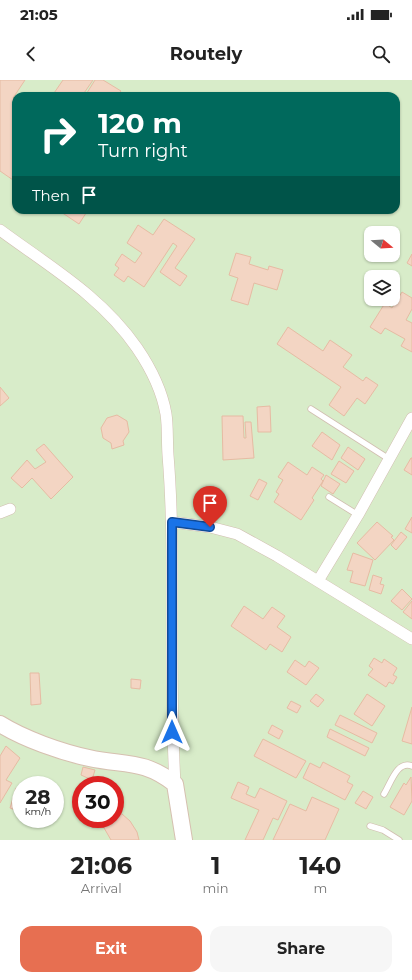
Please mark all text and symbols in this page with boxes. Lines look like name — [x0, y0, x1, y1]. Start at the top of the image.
text: 21:05 — [20, 5, 58, 24]
icon: back — [20, 43, 42, 65]
text: Routely — [170, 43, 242, 65]
icon: search — [370, 43, 392, 65]
text: 120 m — [98, 106, 182, 140]
icon: right — [32, 108, 84, 160]
text: Turn right — [98, 140, 188, 162]
icon: arrive — [78, 184, 100, 206]
text: Then — [32, 186, 70, 205]
north arrow — [364, 226, 400, 262]
map controls — [364, 226, 400, 306]
button: layers — [364, 270, 400, 306]
pin — [193, 486, 227, 527]
icon: arrive — [199, 492, 221, 514]
position arrow — [151, 711, 193, 753]
speed limit sign: 30 — [72, 776, 124, 828]
text: 28 — [26, 785, 51, 809]
text: km/h — [25, 805, 51, 818]
text: 21:06 — [71, 851, 132, 880]
text: 1 — [211, 851, 220, 880]
text: 140 — [299, 851, 341, 880]
text: Arrival — [81, 880, 122, 896]
text: min — [203, 880, 229, 896]
text: m — [313, 880, 327, 896]
button: Exit — [20, 926, 202, 972]
button: Share — [210, 926, 392, 972]

